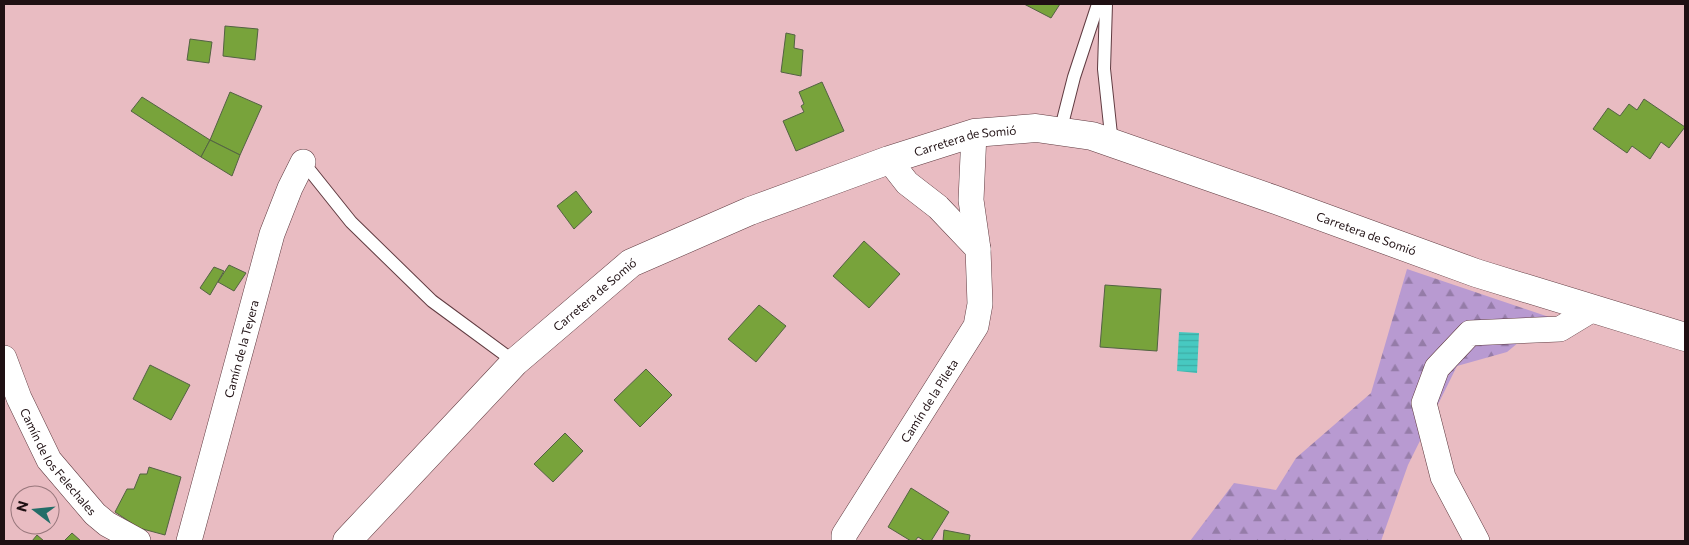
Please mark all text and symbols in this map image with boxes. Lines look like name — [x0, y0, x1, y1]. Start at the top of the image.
street label: Carretera de Somió — [912, 123, 1017, 159]
street label: Carretera de Somió — [1315, 208, 1418, 258]
street label: Carretera de Somió — [550, 255, 638, 334]
street label: Camín de la Teyera — [221, 298, 261, 399]
street label: Camín de la Pileta — [897, 356, 960, 445]
street label: Camín de los Felechales — [18, 405, 100, 518]
north arrow — [10, 485, 60, 535]
text: N — [12, 499, 32, 514]

